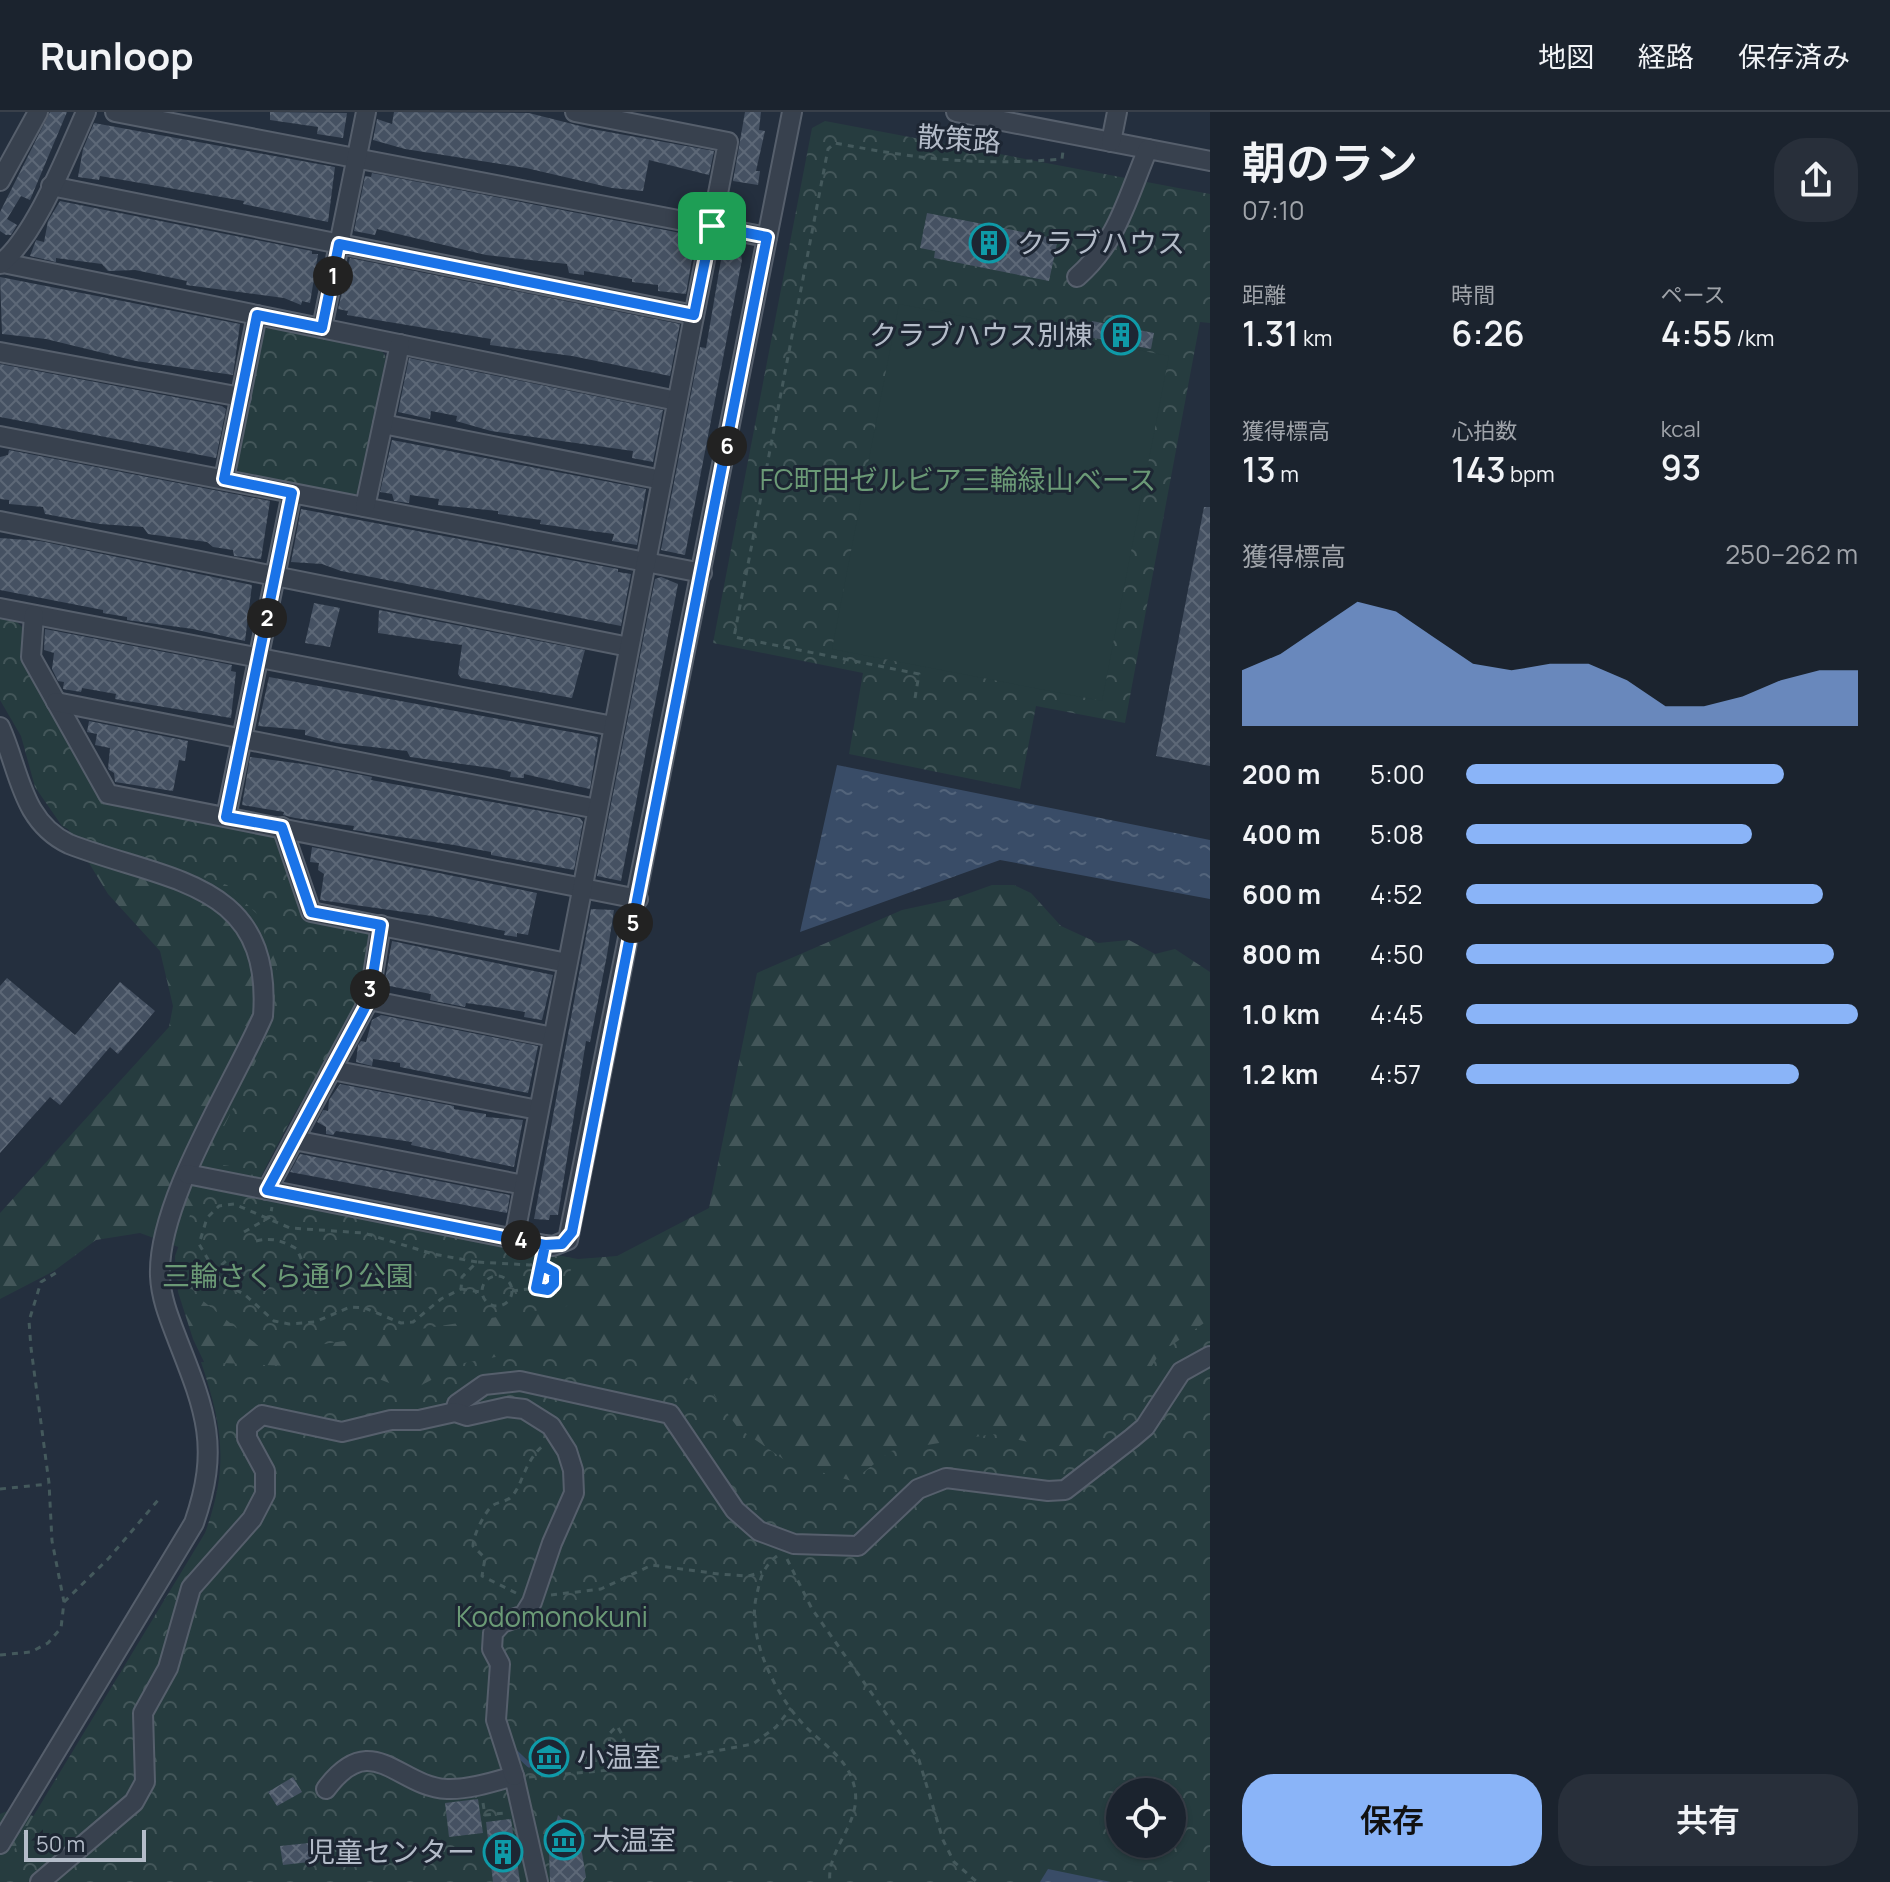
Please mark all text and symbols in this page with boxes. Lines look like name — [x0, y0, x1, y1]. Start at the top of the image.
text: Runloop — [40, 29, 194, 81]
text: 地図 — [1538, 37, 1594, 75]
text: 経路 — [1638, 37, 1694, 75]
text: 保存済み — [1738, 37, 1850, 75]
street label: 散策路 — [916, 116, 1002, 160]
text: 朝のラン — [1242, 132, 1418, 192]
button: share — [1774, 138, 1858, 222]
pin — [678, 192, 746, 260]
text: 07:10 — [1242, 192, 1305, 228]
icon: arrive — [690, 204, 734, 248]
building icon: クラブハウス — [968, 222, 1010, 264]
place label: クラブハウス — [1017, 223, 1185, 261]
pin: 1 — [313, 256, 353, 296]
text: 1 — [328, 261, 338, 291]
text: 距離 — [1242, 280, 1286, 310]
text: 時間 — [1451, 280, 1495, 310]
text: ペース — [1661, 280, 1726, 310]
text: 1.31 — [1242, 310, 1299, 356]
text: 6:26 — [1451, 310, 1525, 356]
text: 4:55 — [1661, 310, 1732, 356]
building icon: クラブハウス別棟 — [1100, 314, 1142, 356]
place label: クラブハウス別棟 — [869, 315, 1093, 353]
text: km — [1299, 323, 1333, 353]
text: /km — [1732, 323, 1774, 353]
text: kcal — [1661, 414, 1701, 444]
text: 獲得標高 — [1242, 416, 1330, 446]
text: 心拍数 — [1451, 416, 1517, 446]
pin: 6 — [707, 426, 747, 466]
text: 6 — [720, 431, 734, 461]
text: 93 — [1661, 444, 1701, 490]
text: 13 — [1242, 446, 1276, 492]
text: 143 — [1451, 446, 1506, 492]
text: m — [1276, 459, 1299, 489]
text: bpm — [1506, 459, 1555, 489]
park label: FC町田ゼルビア三輪緑山ベース — [760, 460, 1156, 498]
text: 250–262 m — [1725, 536, 1858, 572]
text: 獲得標高 — [1242, 538, 1346, 574]
pin: 2 — [247, 598, 287, 638]
text: 2 — [260, 603, 274, 633]
text: 200 m — [1242, 756, 1320, 792]
text: 5:00 — [1370, 756, 1425, 792]
text: 400 m — [1242, 816, 1321, 852]
text: 5:08 — [1370, 816, 1424, 852]
text: 600 m — [1242, 876, 1321, 912]
text: 4:52 — [1370, 876, 1422, 912]
pin: 5 — [613, 903, 653, 943]
text: 5 — [627, 908, 639, 938]
text: 800 m — [1242, 936, 1321, 972]
text: 4:50 — [1370, 936, 1424, 972]
pin: 3 — [350, 969, 390, 1009]
text: 3 — [364, 974, 376, 1004]
text: 1.0 km — [1242, 996, 1320, 1032]
text: 4:45 — [1370, 996, 1423, 1032]
text: 1.2 km — [1242, 1056, 1318, 1092]
text: 4:57 — [1370, 1056, 1421, 1092]
pin: 4 — [501, 1220, 541, 1260]
text: 4 — [514, 1225, 528, 1255]
park label: 三輪さくら通り公園 — [162, 1256, 414, 1294]
park label: Kodomonokuni — [456, 1597, 648, 1635]
museum icon: 小温室 — [528, 1736, 570, 1778]
place label: 小温室 — [577, 1737, 661, 1775]
button: 保存 — [1242, 1774, 1542, 1866]
button: 共有 — [1558, 1774, 1858, 1866]
map controls — [1106, 1778, 1186, 1858]
button: locate — [1106, 1778, 1186, 1858]
museum icon: 大温室 — [543, 1819, 585, 1861]
place label: 大温室 — [592, 1820, 676, 1858]
scale bar — [24, 1826, 146, 1862]
text: 50 m — [36, 1829, 85, 1859]
building icon: 児童センター — [482, 1831, 524, 1873]
place label: 児童センター — [307, 1832, 475, 1870]

